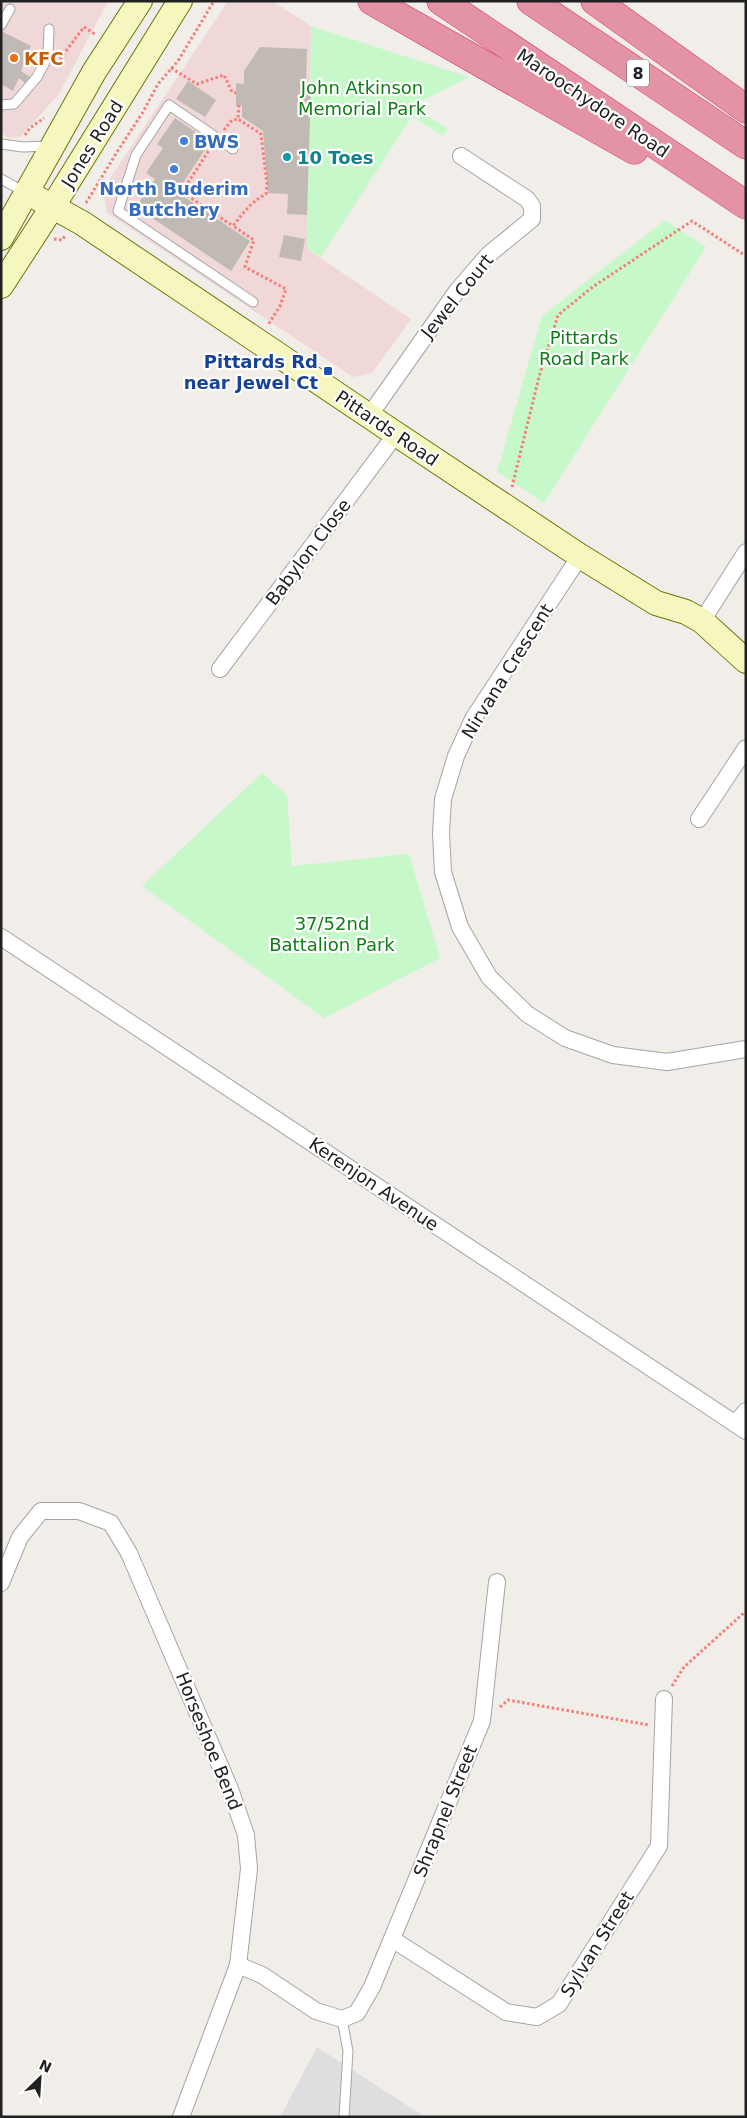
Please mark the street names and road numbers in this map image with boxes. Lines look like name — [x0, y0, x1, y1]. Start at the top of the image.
street label: Maroochydore Road — [513, 44, 673, 162]
road number: 8 — [627, 59, 649, 86]
street label: Jones Road — [56, 96, 127, 192]
street label: Jewel Court — [416, 250, 497, 343]
street label: Pittards Road — [332, 386, 442, 470]
street label: Babylon Close — [261, 495, 355, 609]
street label: Nirvana Crescent — [457, 600, 557, 742]
street label: Kerenjon Avenue — [305, 1133, 443, 1235]
street label: Horseshoe Bend — [172, 1669, 246, 1813]
street label: Shrapnel Street — [409, 1742, 481, 1880]
street label: Sylvan Street — [556, 1887, 638, 2001]

